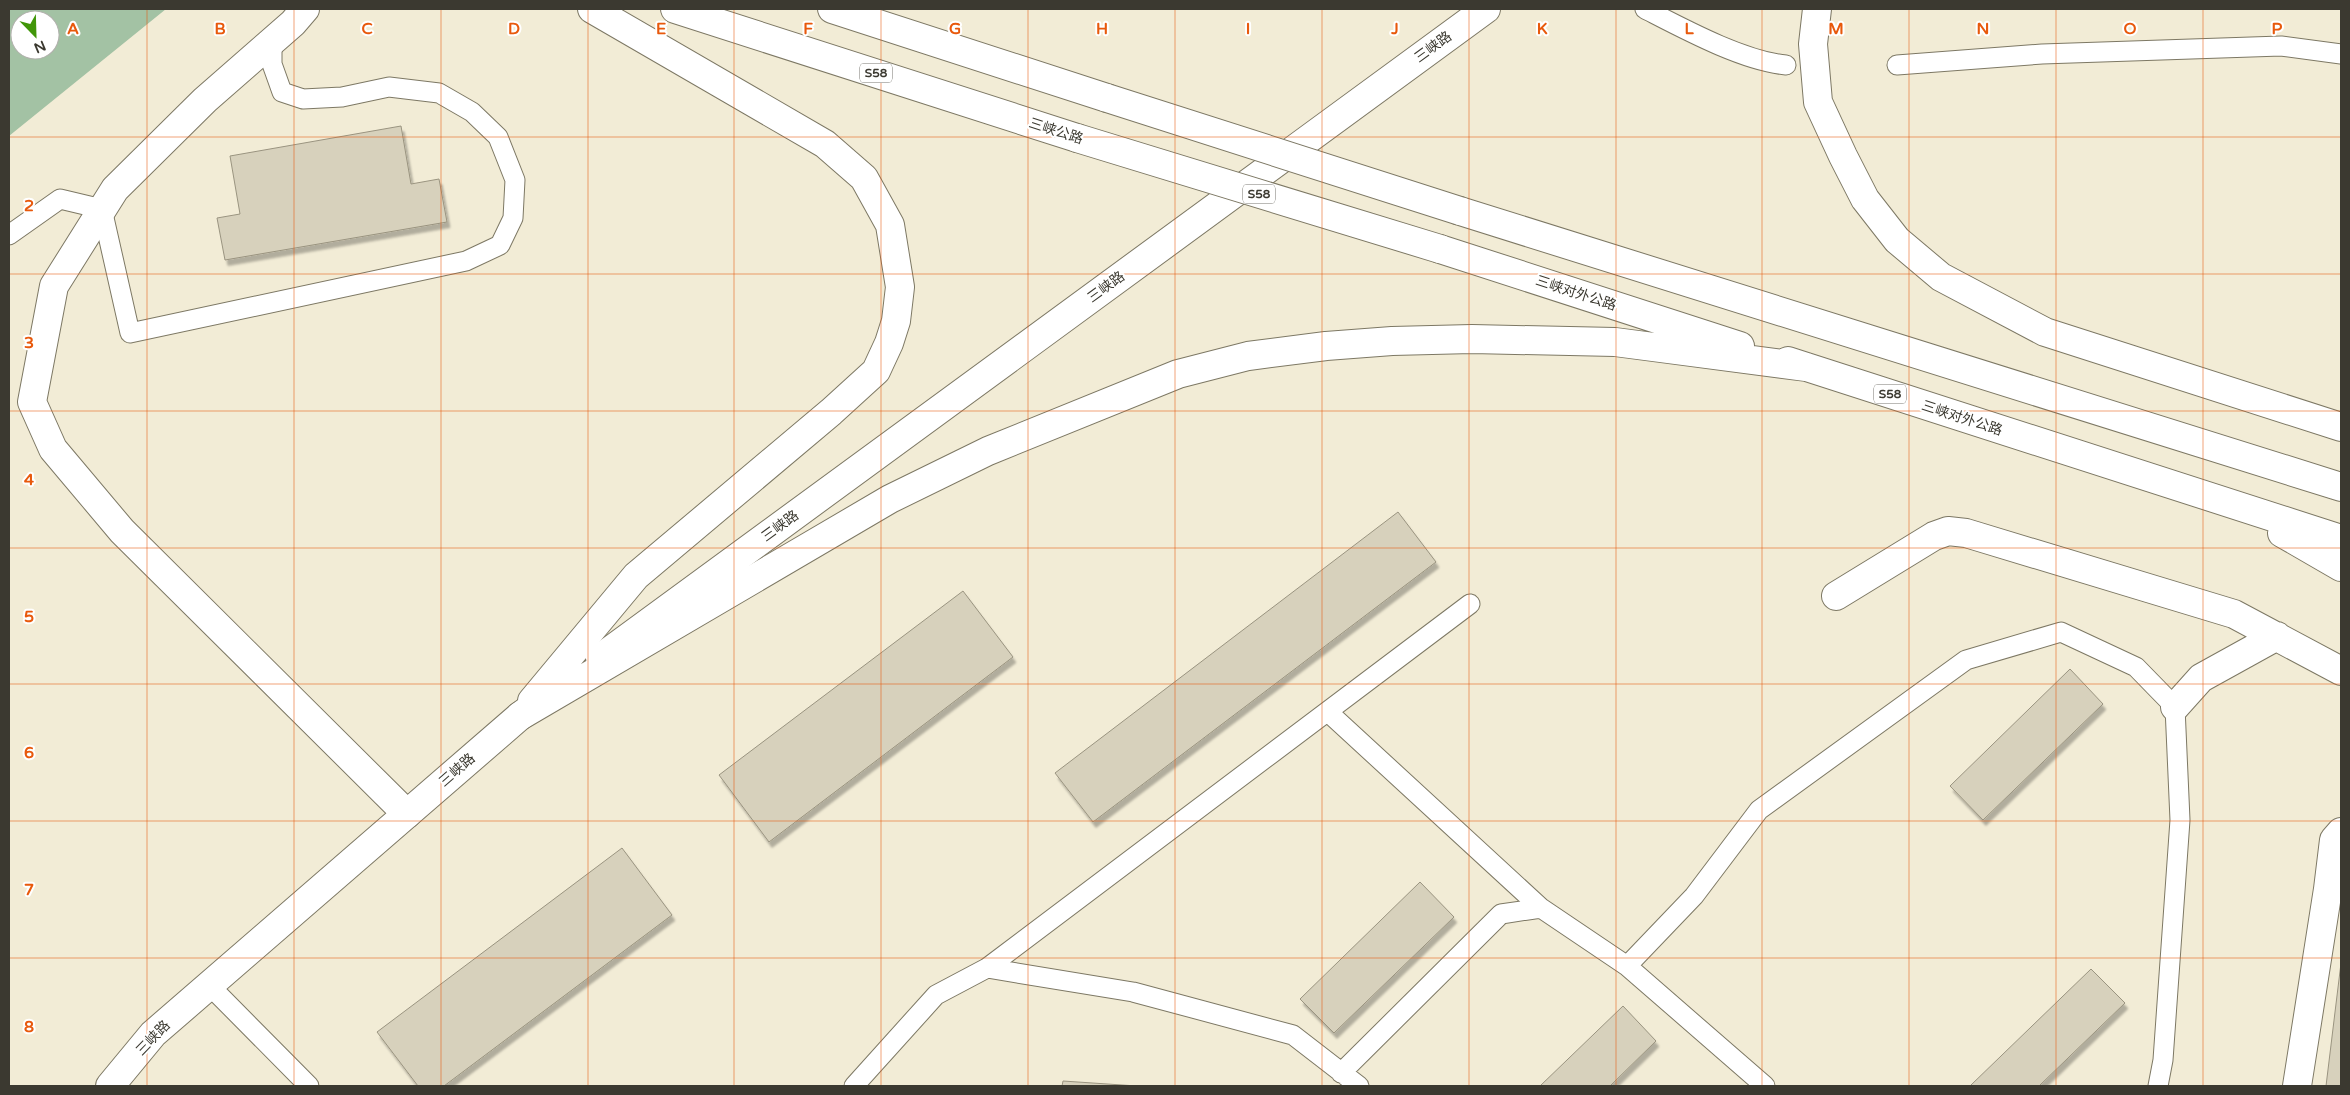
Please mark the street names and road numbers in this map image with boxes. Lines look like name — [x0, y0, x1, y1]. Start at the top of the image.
street label: 三峡路 — [1411, 28, 1455, 66]
road number: S58 — [860, 64, 892, 82]
street label: 三峡公路 — [1027, 114, 1085, 148]
road number: S58 — [1243, 184, 1275, 203]
street label: 三峡路 — [1084, 268, 1128, 306]
street label: 三峡对外公路 — [1533, 272, 1619, 314]
road number: S58 — [1874, 384, 1906, 404]
street label: 三峡对外公路 — [1919, 397, 2005, 439]
street label: 三峡路 — [758, 507, 802, 545]
street label: 三峡路 — [436, 750, 478, 790]
street label: 三峡路 — [132, 1017, 174, 1059]

